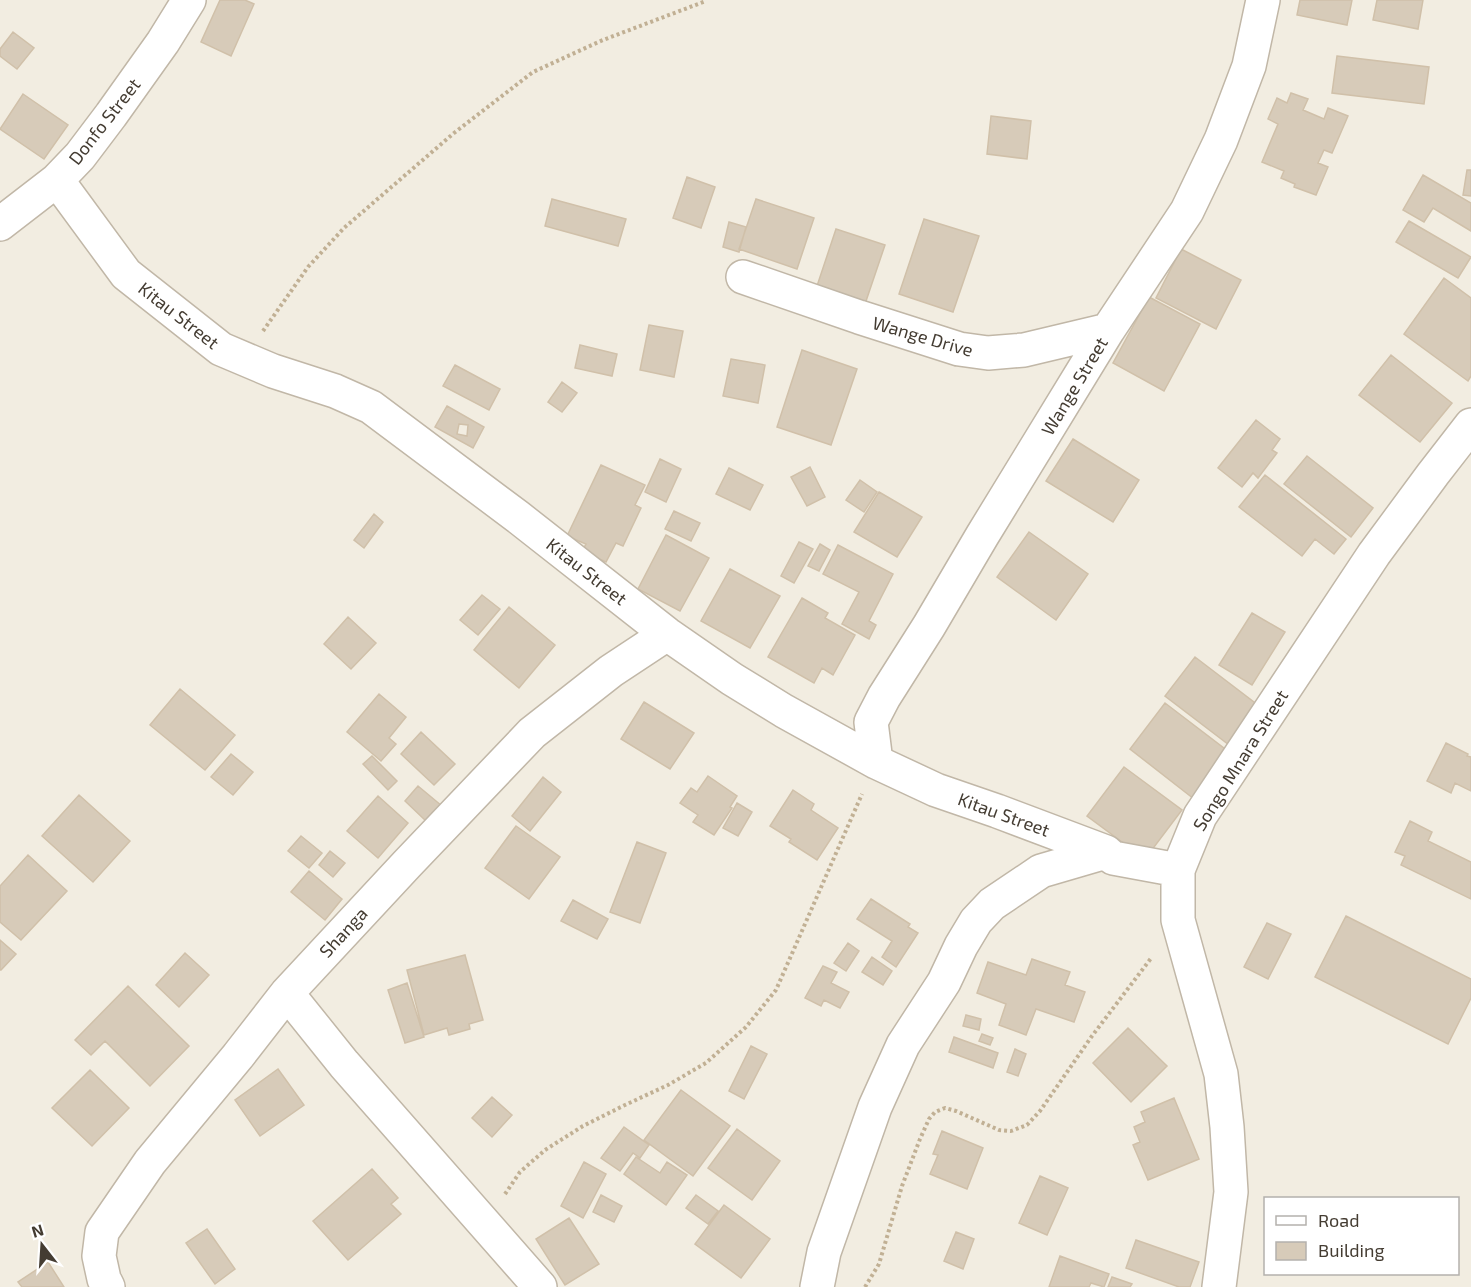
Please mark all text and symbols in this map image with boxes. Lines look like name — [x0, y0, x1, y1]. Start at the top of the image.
street label: Donfo Street — [63, 73, 145, 169]
street label: Kitau Street — [134, 277, 224, 353]
street label: Wange Drive — [870, 311, 976, 361]
street label: Wange Street — [1036, 333, 1112, 439]
street label: Kitau Street — [542, 533, 632, 609]
street label: Songo Mnara Street — [1188, 685, 1292, 835]
street label: Kitau Street — [955, 787, 1053, 841]
street label: Shanga — [314, 902, 372, 962]
legend — [1264, 1197, 1459, 1275]
text: Road — [1318, 1209, 1359, 1231]
north arrow — [12, 1215, 72, 1275]
text: N — [29, 1219, 46, 1241]
text: Building — [1318, 1239, 1385, 1261]

